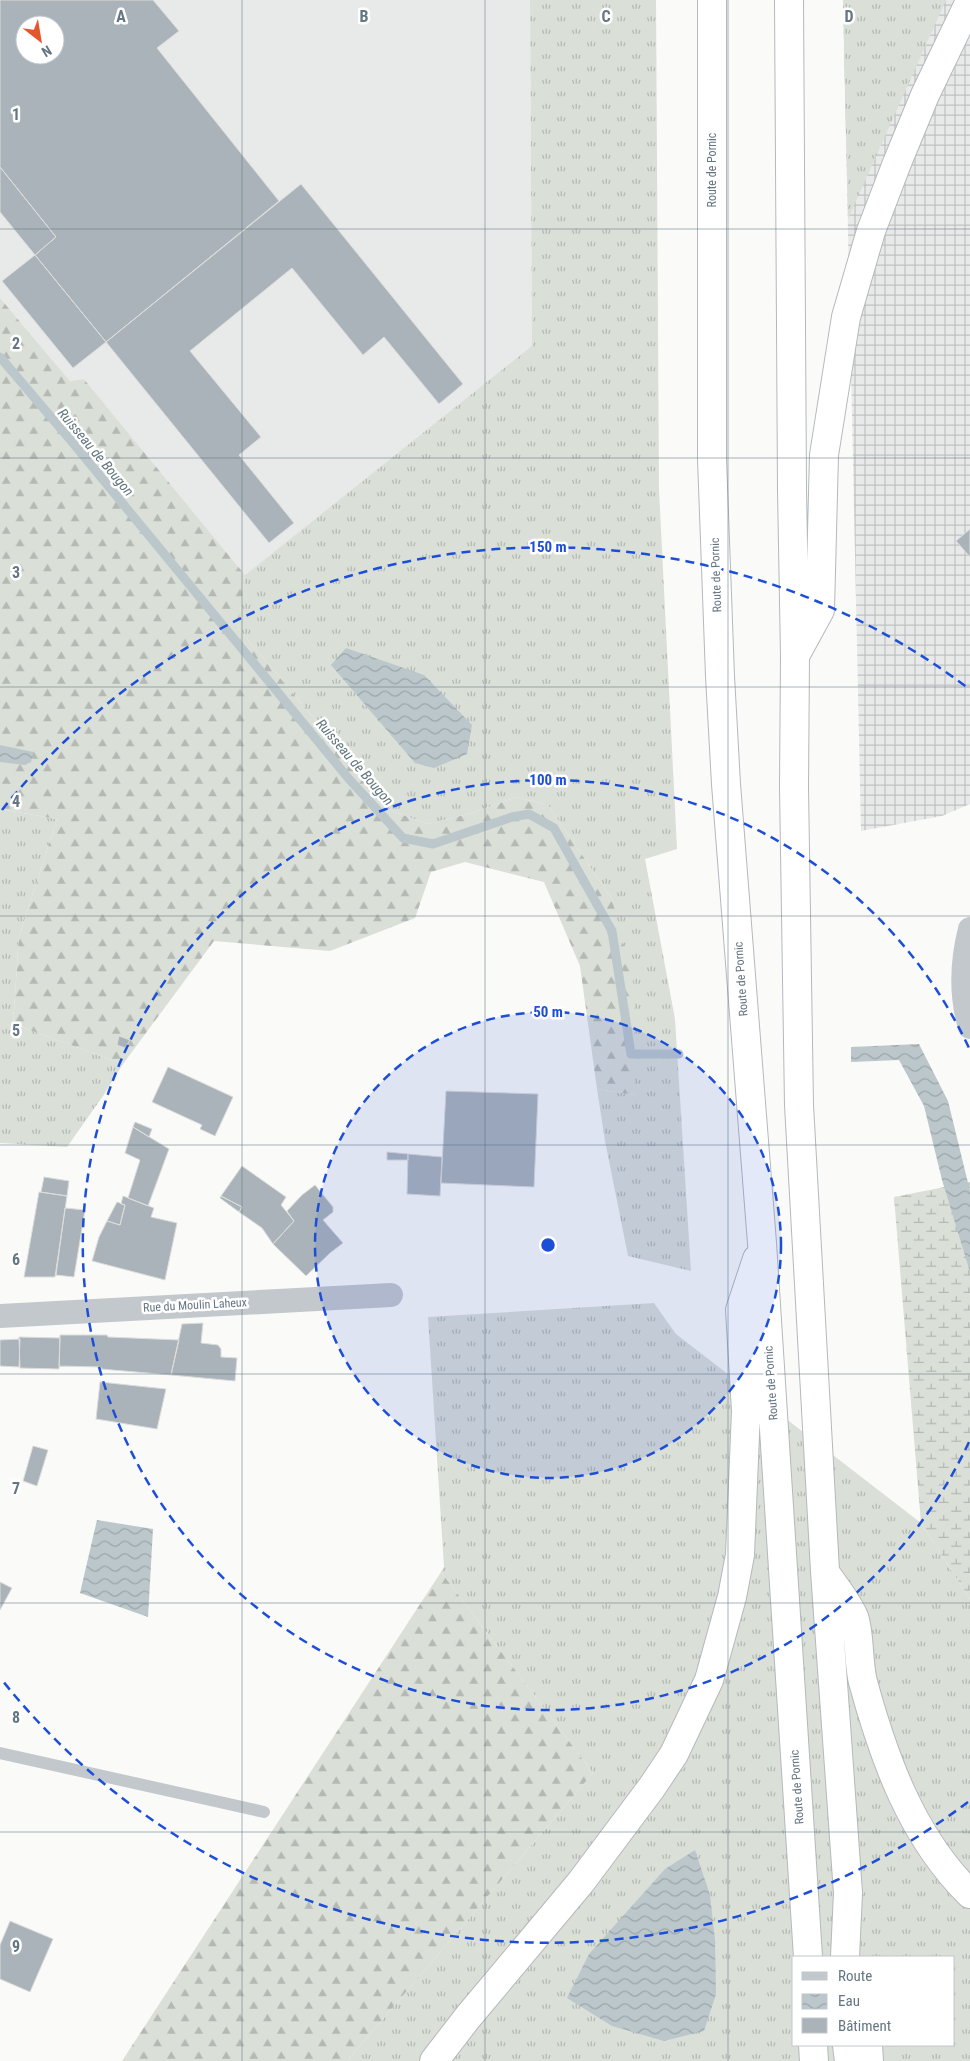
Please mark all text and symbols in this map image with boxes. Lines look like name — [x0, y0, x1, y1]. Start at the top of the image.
text: A — [116, 7, 126, 26]
text: B — [360, 7, 369, 26]
text: C — [601, 7, 611, 26]
text: D — [844, 7, 854, 26]
north arrow — [15, 15, 65, 65]
text: N — [39, 42, 54, 60]
text: 1 — [12, 105, 20, 124]
street label: Route de Pornic — [705, 132, 719, 207]
text: 2 — [12, 334, 20, 353]
water label: Ruisseau de Bougon — [55, 405, 137, 499]
street label: Route de Pornic — [708, 537, 724, 613]
text: 150 m — [529, 538, 567, 556]
text: 3 — [12, 563, 20, 582]
water label: Ruisseau de Bougon — [313, 716, 397, 808]
text: 100 m — [529, 771, 567, 789]
text: 4 — [12, 792, 20, 811]
street label: Route de Pornic — [731, 941, 751, 1017]
text: 50 m — [533, 1003, 563, 1021]
text: 5 — [12, 1021, 20, 1040]
centre of rings — [539, 1236, 557, 1254]
text: 6 — [12, 1250, 20, 1269]
street label: Rue du Moulin Laheux — [143, 1295, 247, 1315]
street label: Route de Pornic — [761, 1345, 781, 1421]
text: 7 — [12, 1479, 20, 1498]
text: 8 — [12, 1708, 20, 1727]
street label: Route de Pornic — [787, 1749, 807, 1825]
text: 9 — [12, 1937, 20, 1956]
legend — [792, 1956, 955, 2046]
text: Route — [838, 1967, 872, 1985]
text: Eau — [838, 1992, 860, 2010]
text: Bâtiment — [838, 2017, 891, 2035]

